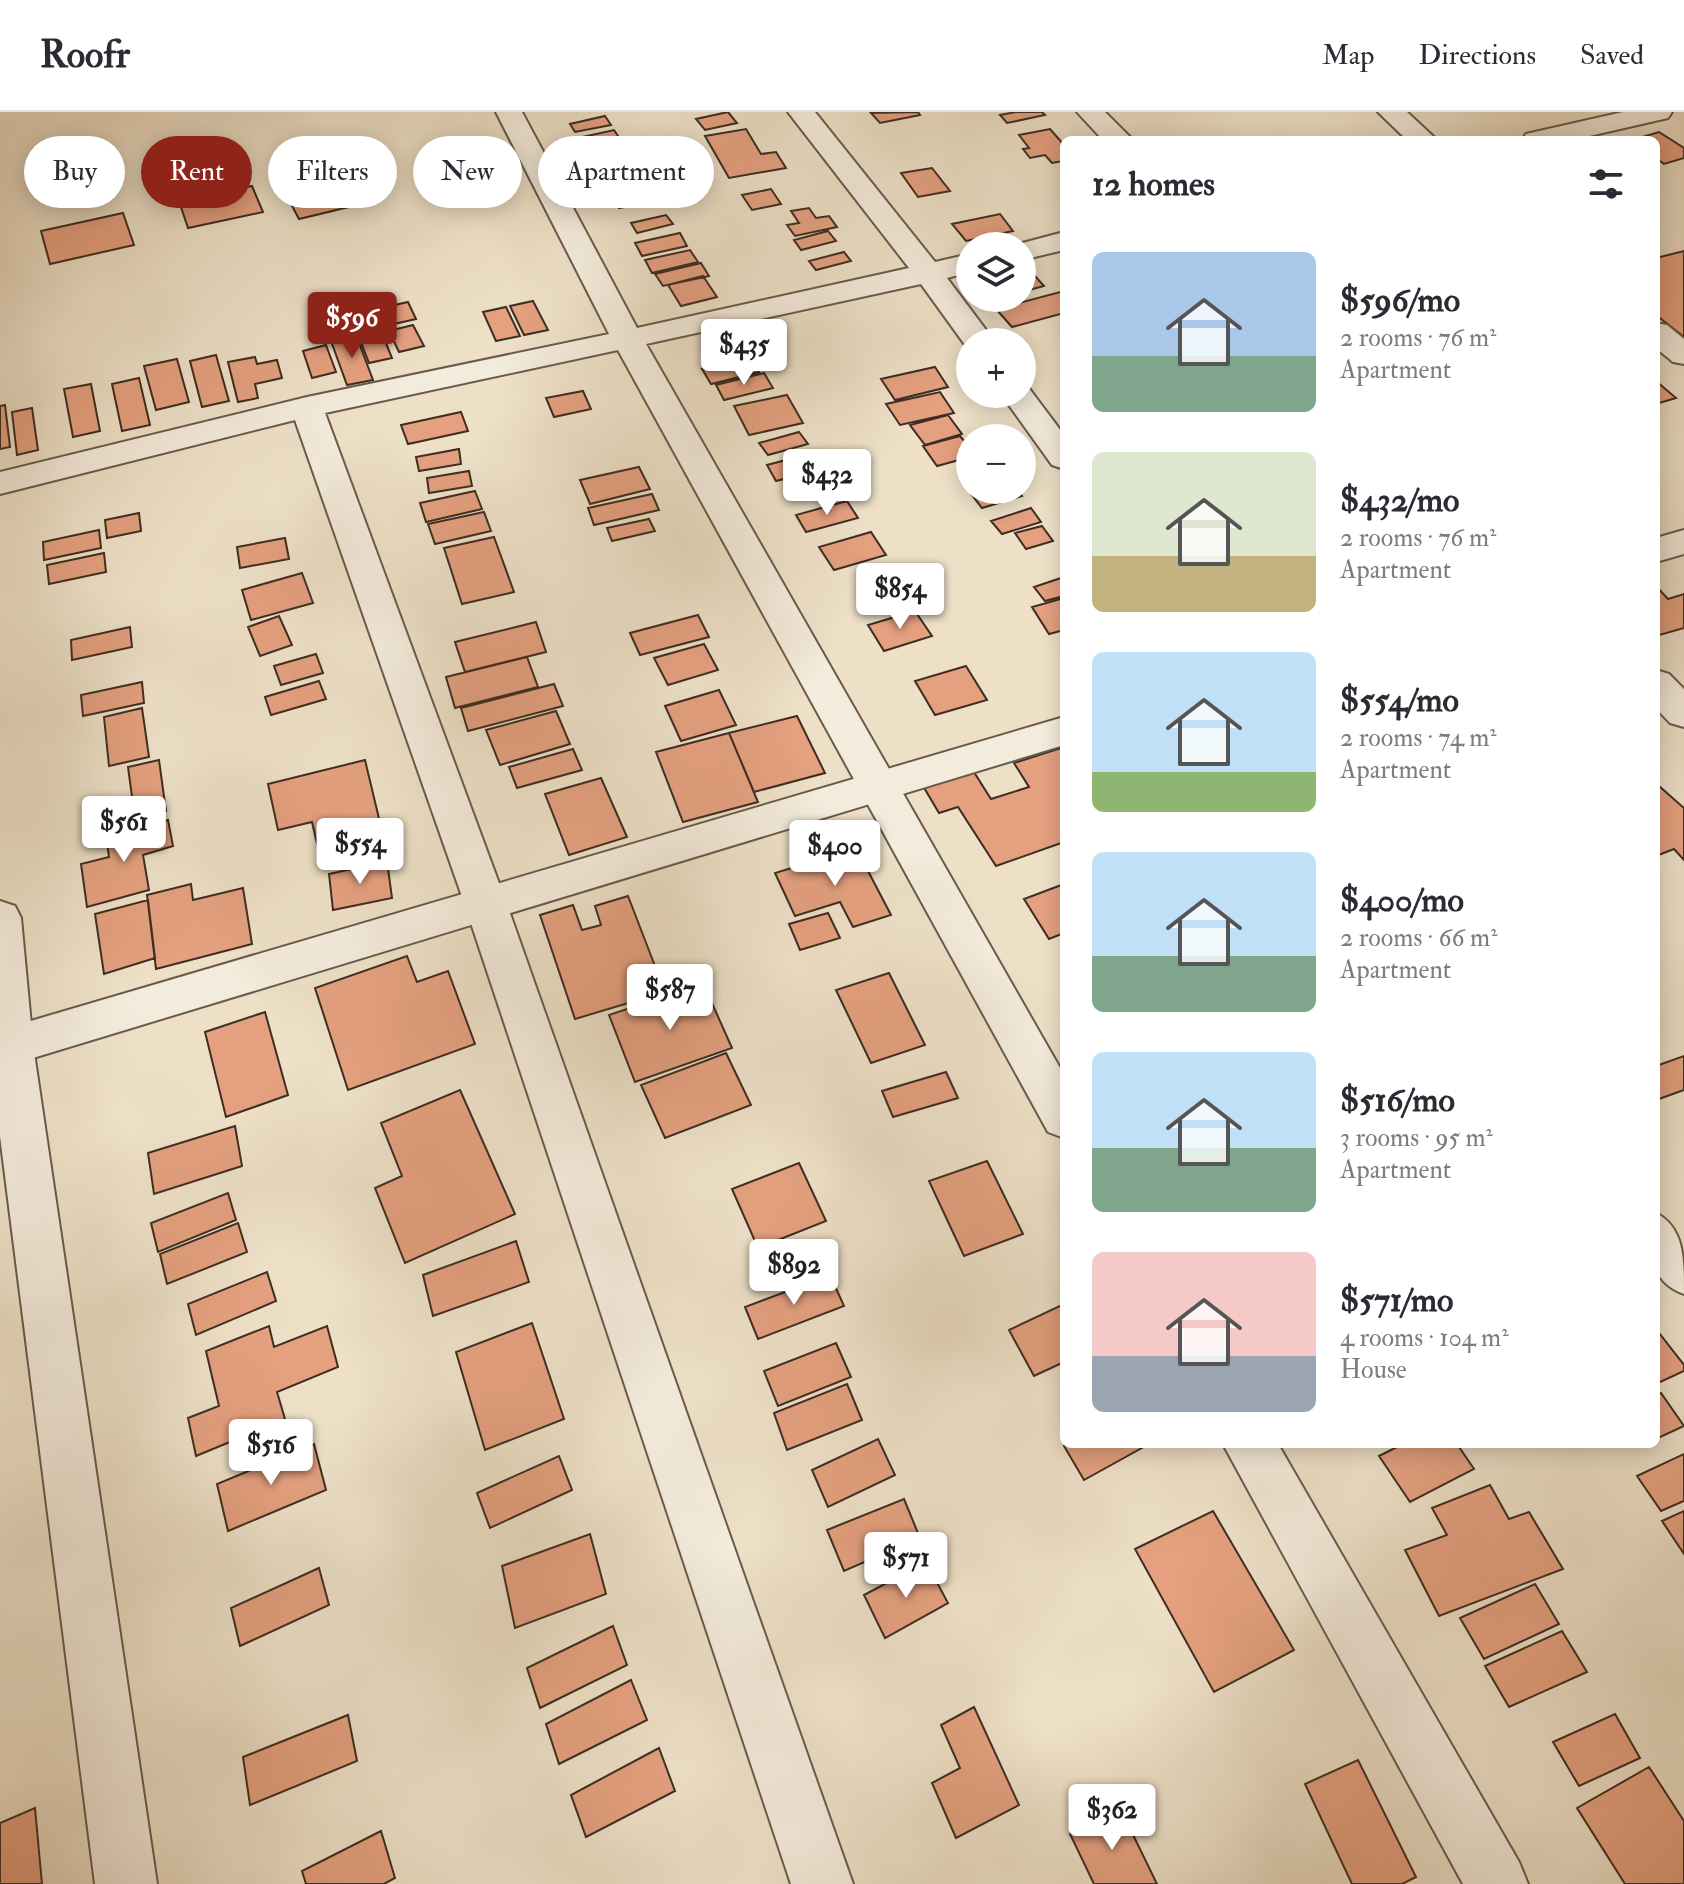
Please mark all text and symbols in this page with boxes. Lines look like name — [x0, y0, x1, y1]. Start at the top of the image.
text: Roofr — [40, 31, 130, 79]
text: Map — [1322, 38, 1375, 73]
text: Directions — [1419, 38, 1536, 73]
text: Saved — [1580, 38, 1644, 73]
chip: Buy — [24, 136, 125, 208]
chip: Rent — [141, 136, 252, 208]
chip: Filters — [268, 136, 397, 208]
chip: New — [413, 136, 522, 208]
chip: Apartment — [538, 136, 714, 208]
icon: filters — [1584, 162, 1628, 206]
text: 12 homes — [1092, 163, 1215, 206]
map controls — [956, 232, 1036, 504]
button: layers — [956, 232, 1036, 312]
text: $596/mo — [1340, 279, 1460, 322]
icon: home — [1156, 284, 1252, 380]
pin: $596 — [305, 292, 399, 360]
text: $596 — [326, 302, 378, 334]
pin: $435 — [697, 319, 791, 387]
text: 2 rooms · 76 m² — [1340, 322, 1496, 354]
button: + — [956, 328, 1036, 408]
text: $435 — [719, 329, 769, 361]
text: Apartment — [1340, 354, 1451, 386]
button: − — [956, 424, 1036, 504]
pin: $432 — [780, 449, 874, 517]
text: $432 — [801, 459, 853, 491]
text: $432/mo — [1340, 479, 1459, 522]
icon: home — [1156, 484, 1252, 580]
text: 2 rooms · 76 m² — [1340, 522, 1496, 554]
text: Apartment — [1340, 554, 1451, 586]
pin: $854 — [853, 563, 947, 631]
text: $854 — [874, 573, 926, 605]
text: $554/mo — [1340, 679, 1459, 722]
icon: home — [1156, 684, 1252, 780]
text: 2 rooms · 74 m² — [1340, 722, 1497, 754]
text: Apartment — [1340, 754, 1451, 786]
pin: $561 — [77, 796, 171, 864]
text: $561 — [100, 806, 148, 838]
pin: $554 — [313, 818, 407, 886]
pin: $400 — [788, 820, 882, 888]
text: $554 — [335, 828, 385, 860]
text: $400 — [807, 830, 863, 862]
text: $400/mo — [1340, 879, 1464, 922]
icon: home — [1156, 884, 1252, 980]
text: 2 rooms · 66 m² — [1340, 922, 1498, 954]
text: Apartment — [1340, 954, 1451, 986]
pin: $587 — [623, 964, 717, 1032]
text: $587 — [645, 974, 695, 1006]
text: $516/mo — [1340, 1079, 1455, 1122]
icon: home — [1156, 1084, 1252, 1180]
text: 3 rooms · 95 m² — [1340, 1122, 1493, 1154]
text: Apartment — [1340, 1154, 1451, 1186]
pin: $892 — [747, 1239, 841, 1307]
text: $892 — [767, 1249, 821, 1281]
text: $571/mo — [1340, 1279, 1453, 1322]
icon: home — [1156, 1284, 1252, 1380]
text: 4 rooms · 104 m² — [1340, 1322, 1509, 1354]
text: House — [1340, 1354, 1407, 1386]
pin: $516 — [224, 1419, 318, 1487]
text: $516 — [247, 1429, 295, 1461]
pin: $571 — [859, 1532, 953, 1600]
text: $571 — [882, 1542, 930, 1574]
pin: $362 — [1065, 1784, 1159, 1852]
text: $362 — [1087, 1794, 1137, 1826]

